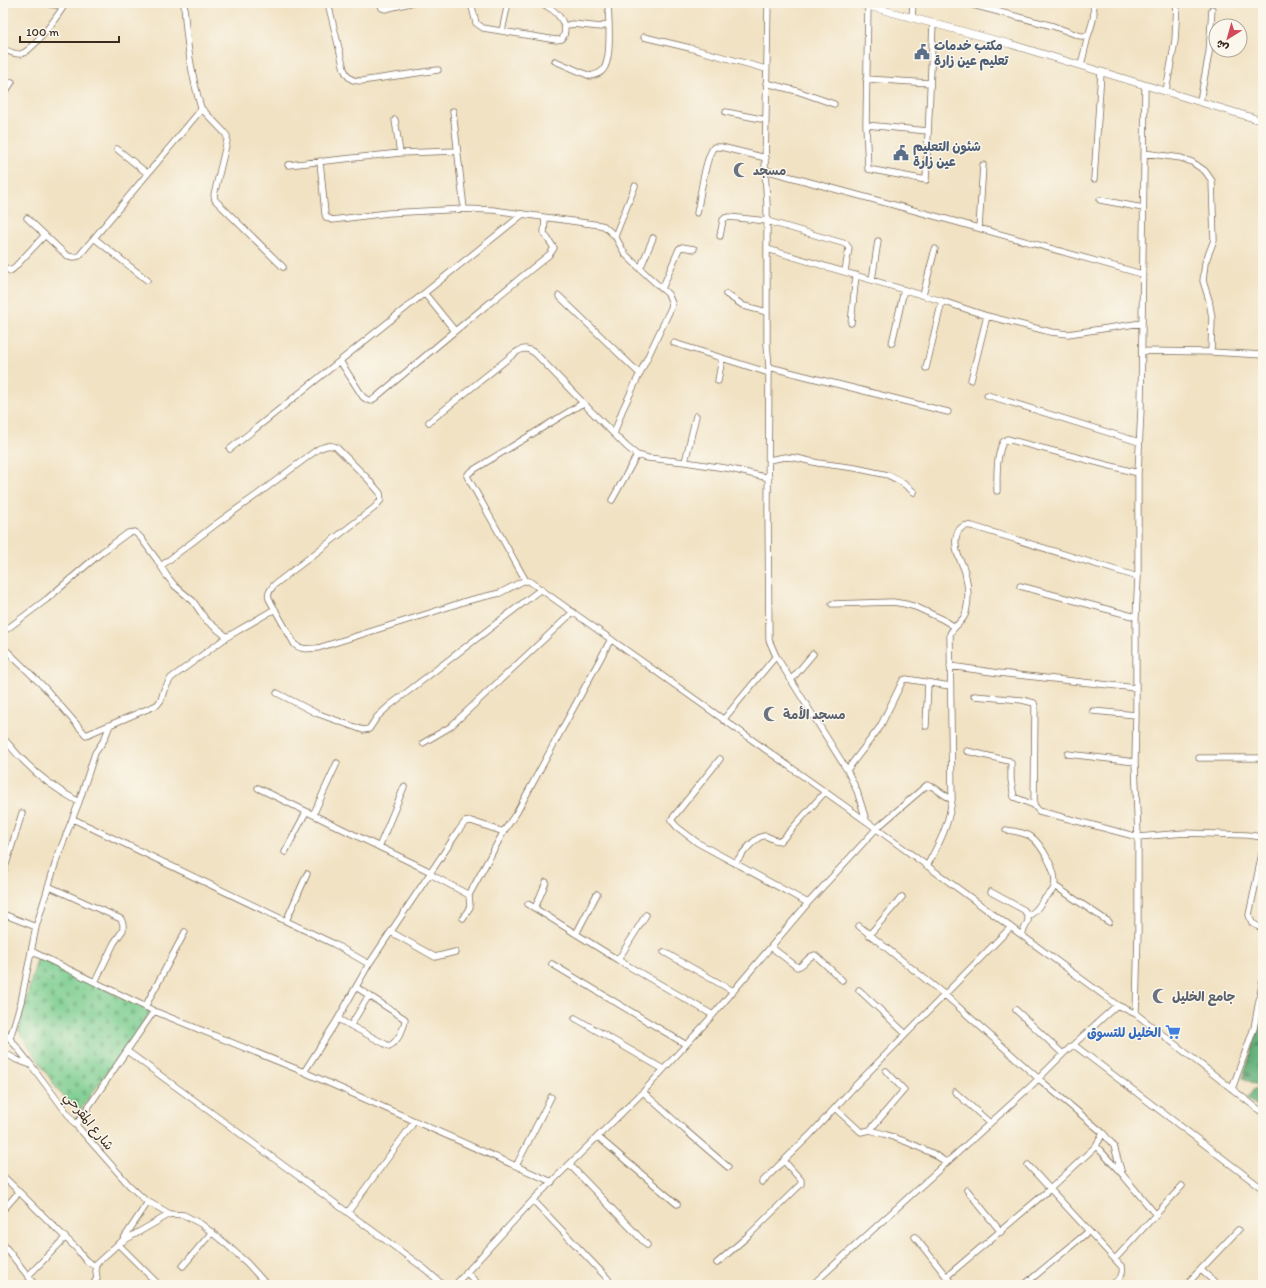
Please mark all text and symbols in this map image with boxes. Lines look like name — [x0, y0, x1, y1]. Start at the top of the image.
scale bar — [20, 18, 119, 44]
north arrow — [1208, 18, 1248, 58]
text: 100 m — [26, 25, 59, 39]
text: ش — [1214, 37, 1231, 54]
place label: مكتب خدمات تعليم عين زارة — [934, 38, 1010, 71]
public building icon: مكتب خدمات تعليم عين زارة — [913, 43, 931, 61]
place label: شئون التعليم عين زارة — [913, 139, 981, 170]
public building icon: شئون التعليم عين زارة — [892, 144, 910, 162]
mosque icon: مسجد — [732, 161, 750, 179]
place label: مسجد — [753, 163, 786, 178]
mosque icon: مسجد الأمة — [762, 705, 780, 723]
place label: مسجد الأمة — [783, 705, 846, 722]
mosque icon: جامع الخليل — [1151, 987, 1169, 1005]
place label: جامع الخليل — [1172, 989, 1236, 1006]
supermarket icon: الخليل للتسوق — [1164, 1023, 1182, 1041]
place label: الخليل للتسوق — [1087, 1025, 1161, 1042]
street label: شارع المقرحي — [58, 1089, 117, 1155]

